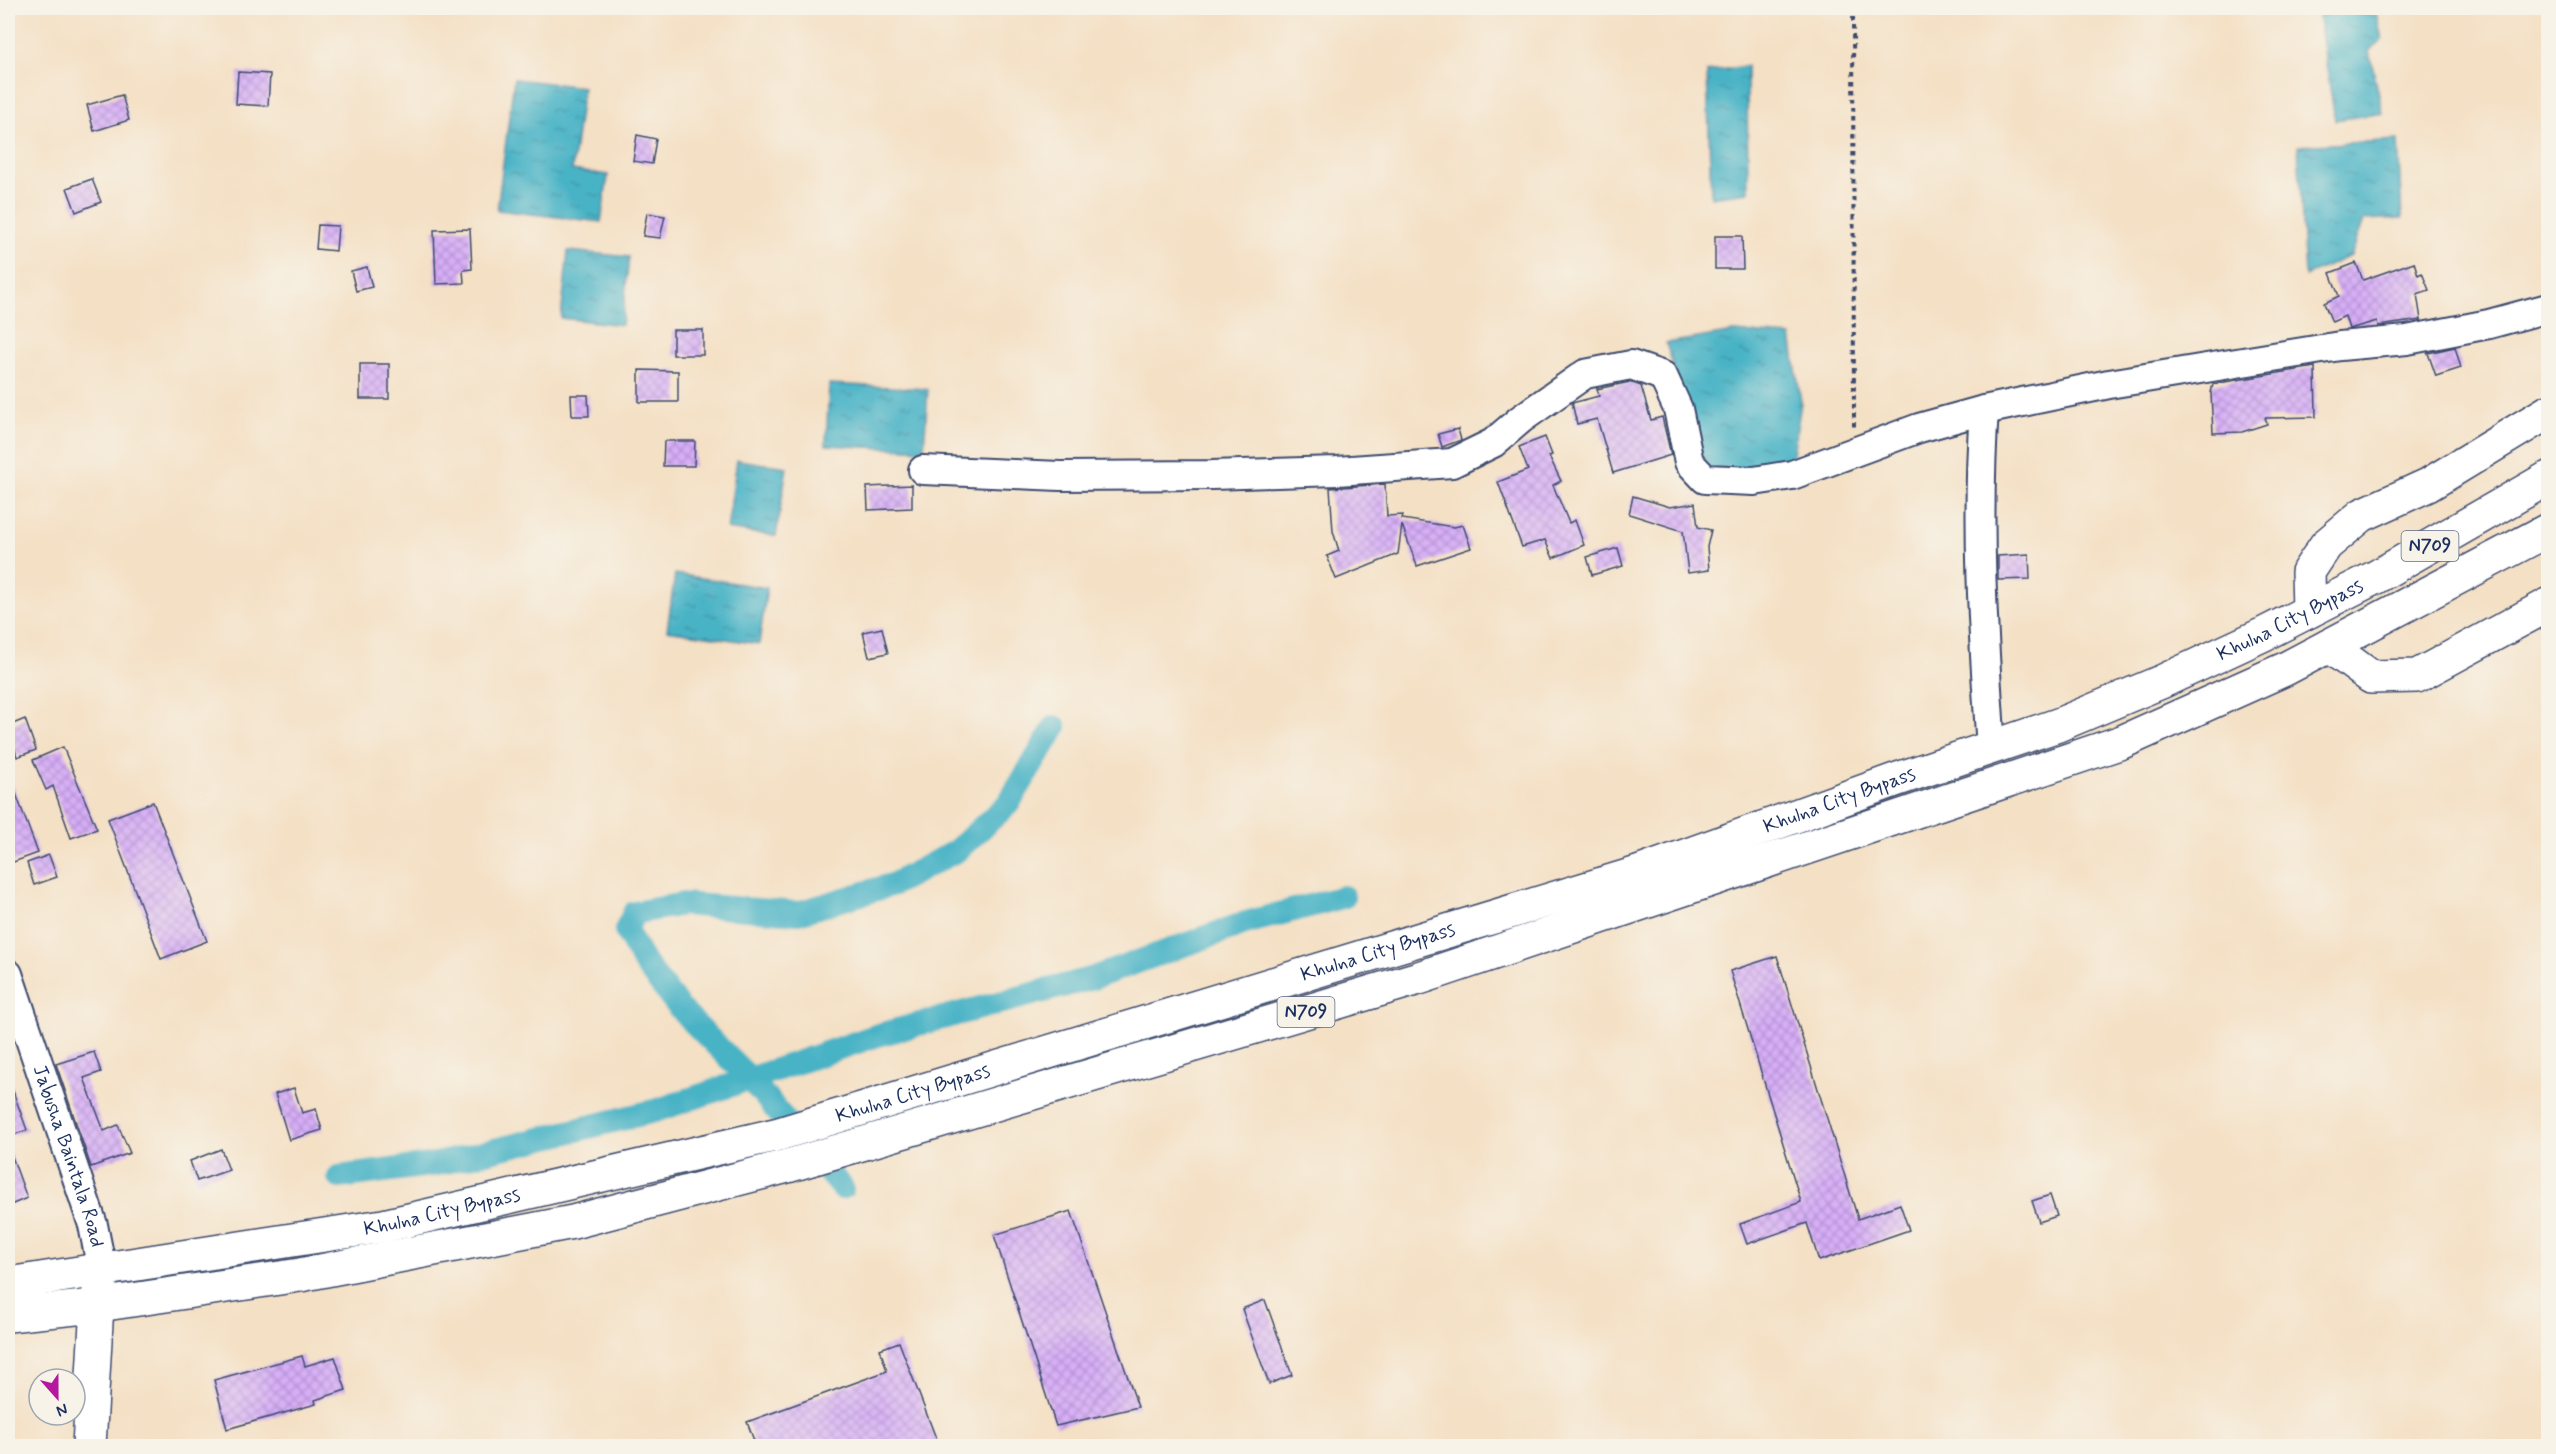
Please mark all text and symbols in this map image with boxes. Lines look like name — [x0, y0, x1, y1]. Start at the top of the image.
road number: N709 — [2402, 531, 2458, 561]
street label: Khulna City Bypass — [2213, 572, 2368, 668]
street label: Khulna City Bypass — [1760, 760, 1919, 840]
street label: Khulna City Bypass — [1297, 916, 1459, 988]
road number: N709 — [1278, 997, 1334, 1027]
street label: Khulna City Bypass — [832, 1057, 994, 1129]
street label: Jabusha Baintala Road — [26, 1061, 111, 1249]
street label: Khulna City Bypass — [362, 1181, 523, 1242]
north arrow — [27, 1367, 87, 1427]
text: N — [53, 1398, 71, 1421]

